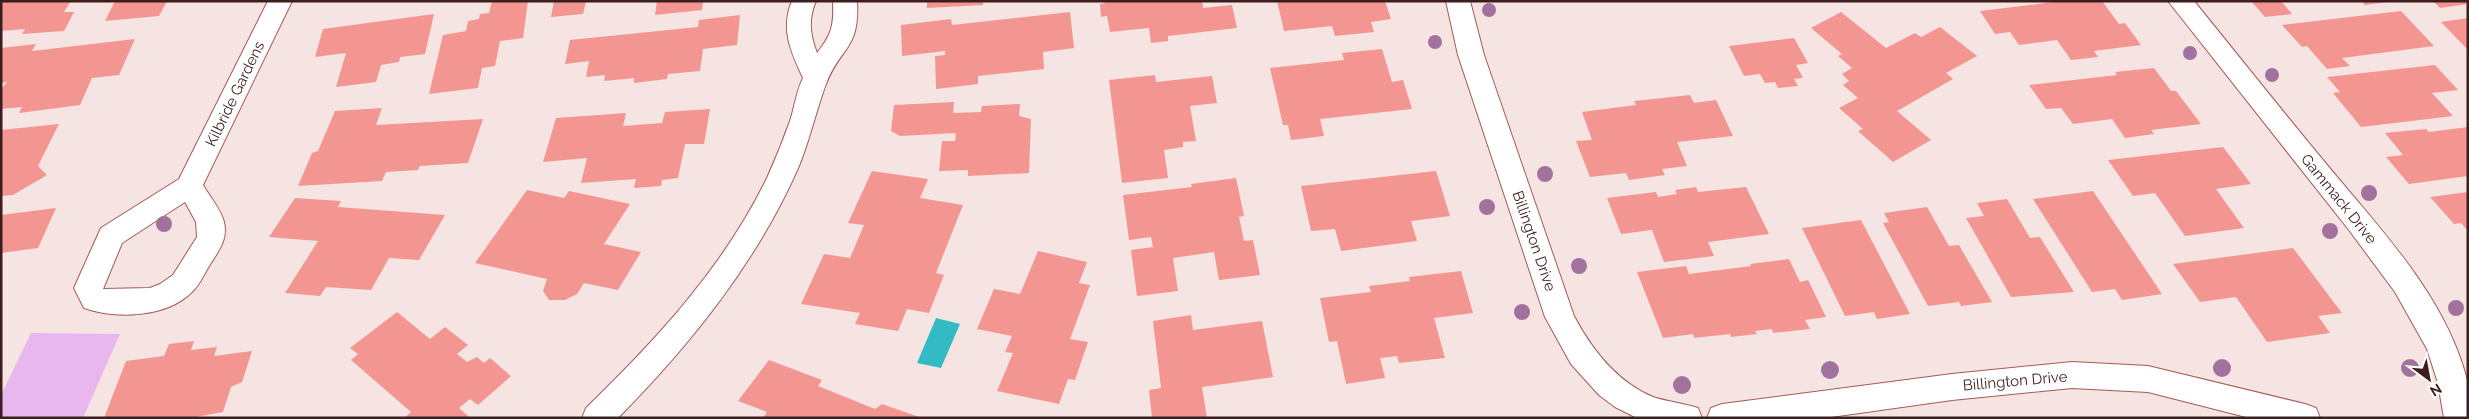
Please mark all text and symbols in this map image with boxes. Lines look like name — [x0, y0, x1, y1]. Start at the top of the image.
street label: Kilbride Gardens — [202, 38, 268, 150]
street label: Gammack Drive — [2297, 150, 2381, 248]
street label: Billington Drive — [1508, 188, 1560, 294]
north arrow — [2404, 354, 2454, 404]
street label: Billington Drive — [1962, 367, 2068, 395]
text: N — [2427, 380, 2445, 400]

